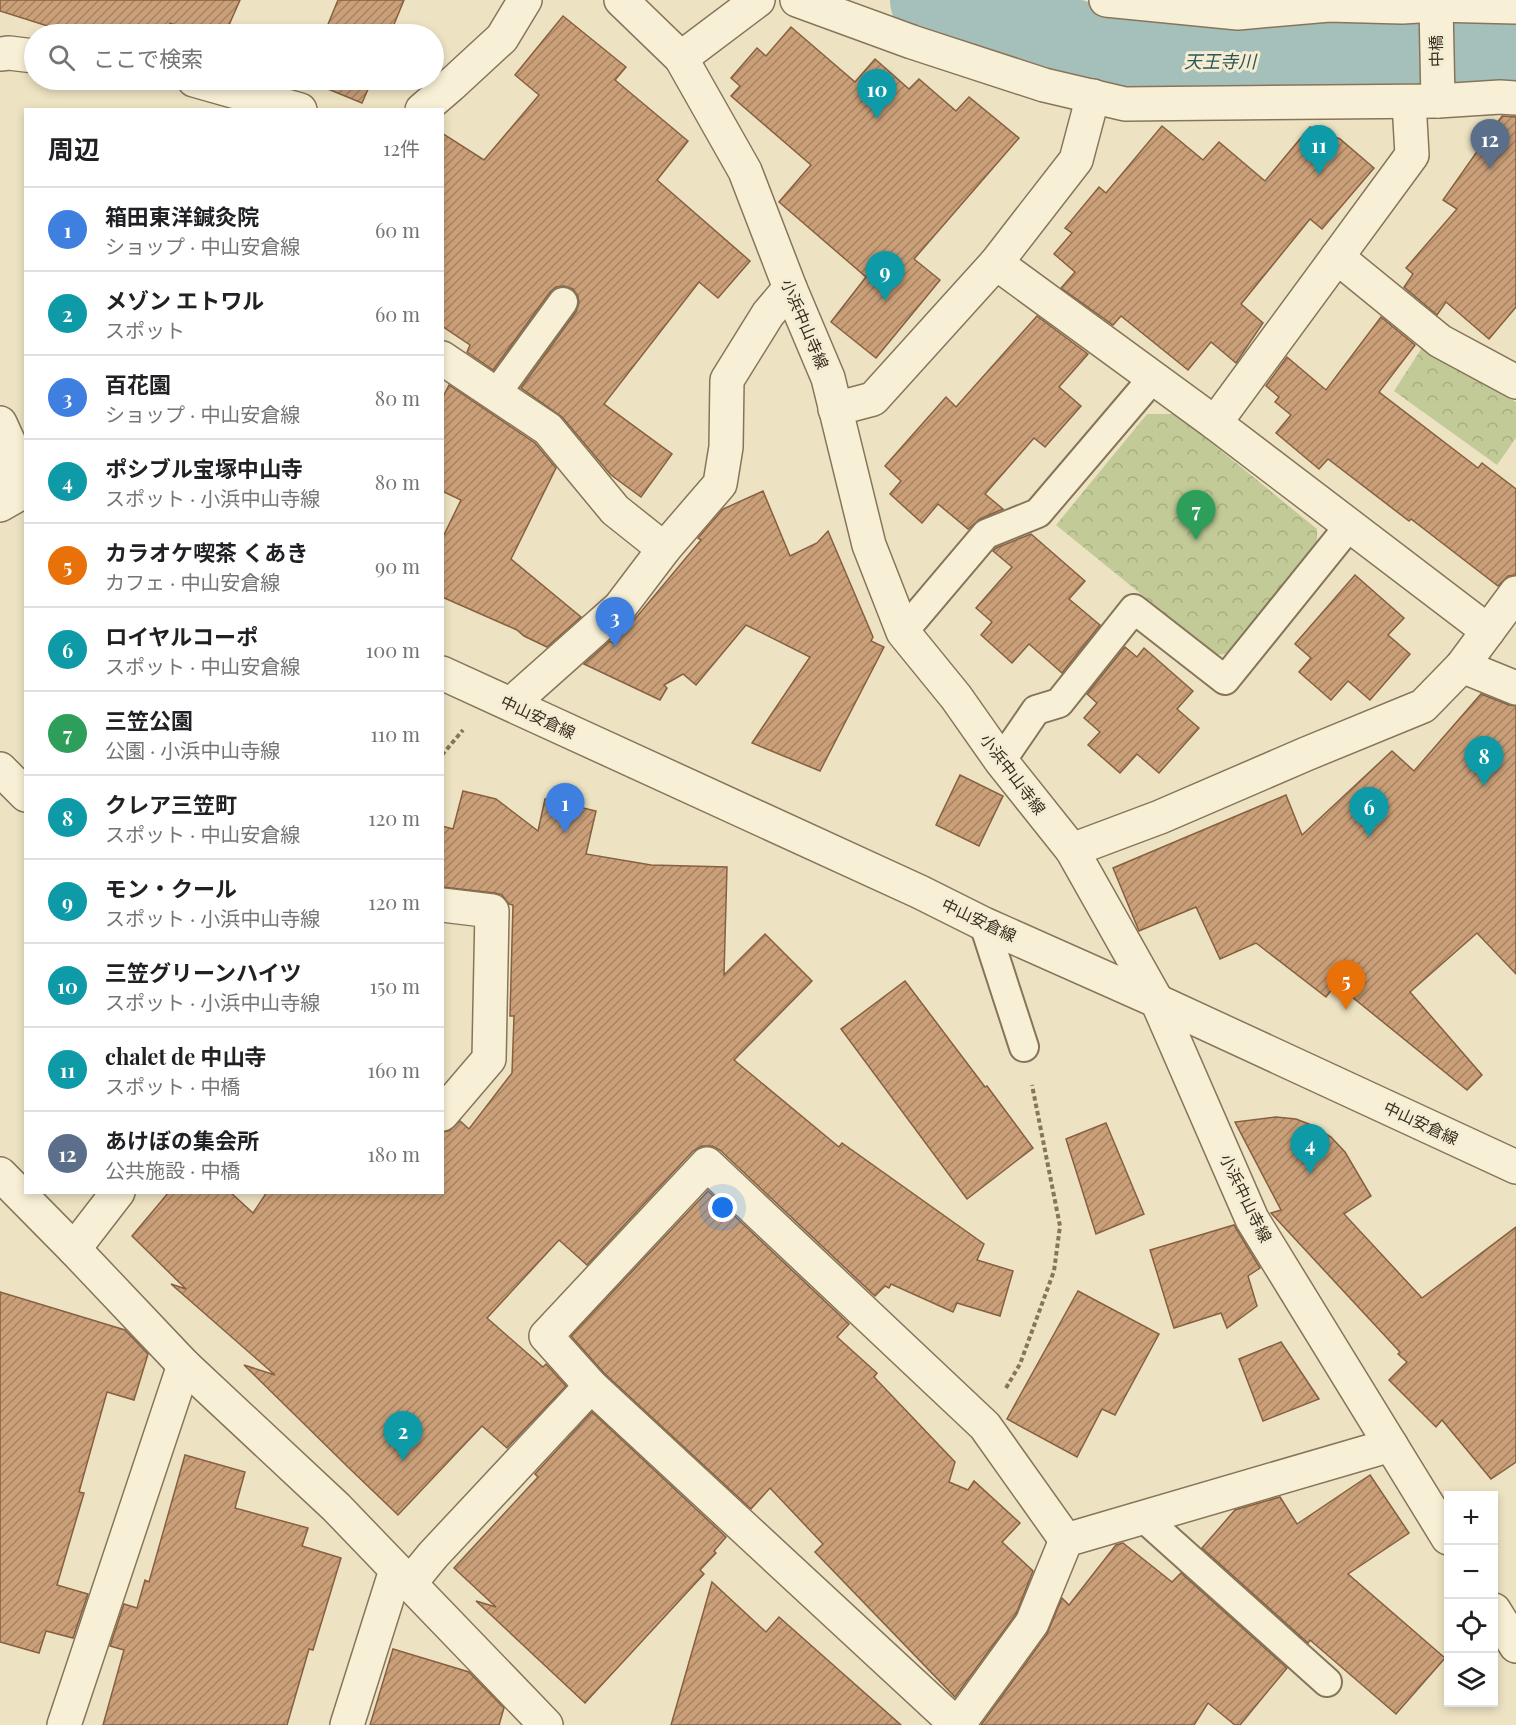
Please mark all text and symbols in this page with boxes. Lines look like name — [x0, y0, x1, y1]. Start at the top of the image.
search box — [24, 24, 444, 90]
street label: 中橋 — [1425, 35, 1446, 67]
icon: search — [45, 41, 78, 74]
text: ここで検索 — [93, 43, 203, 73]
water label: 天王寺川 — [1184, 49, 1258, 73]
pin: 10 — [858, 70, 896, 119]
pin: 12 — [1470, 120, 1510, 169]
pin: 11 — [1300, 126, 1338, 175]
text: 周辺 — [48, 131, 100, 166]
text: 12件 — [383, 134, 420, 161]
text: 箱田東洋鍼灸院 — [105, 201, 259, 231]
text: 1 — [64, 216, 71, 243]
text: 60 m — [375, 216, 420, 243]
text: ショップ · 中山安倉線 — [105, 232, 300, 259]
pin: 9 — [866, 252, 904, 301]
street label: 小浜中山寺線 — [777, 276, 834, 372]
text: メゾン エトワル — [105, 285, 264, 315]
text: 2 — [62, 300, 73, 327]
text: 60 m — [375, 300, 420, 327]
text: スポット — [105, 316, 185, 343]
text: 百花園 — [105, 369, 171, 399]
text: 3 — [63, 384, 72, 411]
text: 80 m — [375, 384, 420, 411]
text: ショップ · 中山安倉線 — [105, 400, 300, 427]
text: ポシブル宝塚中山寺 — [105, 453, 303, 483]
text: 4 — [62, 468, 73, 495]
text: 80 m — [375, 468, 420, 495]
text: スポット · 小浜中山寺線 — [105, 484, 320, 511]
pin: 7 — [1176, 490, 1216, 540]
text: カラオケ喫茶 くあき — [105, 537, 308, 567]
text: 5 — [63, 552, 72, 579]
text: 90 m — [375, 552, 420, 579]
text: カフェ · 中山安倉線 — [105, 568, 280, 595]
pin: 3 — [596, 598, 634, 647]
text: ロイヤルコーポ — [105, 621, 258, 651]
text: 6 — [62, 636, 73, 663]
text: 100 m — [366, 636, 420, 663]
text: スポット · 中山安倉線 — [105, 652, 300, 679]
street label: 中山安倉線 — [498, 690, 579, 743]
text: 三笠公園 — [105, 705, 193, 735]
text: 7 — [63, 720, 72, 747]
text: 110 m — [370, 720, 420, 747]
street label: 小浜中山寺線 — [976, 729, 1051, 818]
text: 公園 · 小浜中山寺線 — [105, 736, 280, 763]
pin: 8 — [1464, 736, 1504, 786]
pin: 1 — [546, 784, 584, 833]
pin: 6 — [1350, 788, 1388, 837]
text: クレア三笠町 — [105, 789, 237, 819]
text: 8 — [62, 804, 73, 831]
text: 120 m — [368, 804, 420, 831]
text: スポット · 中山安倉線 — [105, 820, 300, 847]
text: モン・クール — [105, 873, 237, 903]
text: 9 — [62, 888, 73, 915]
text: 120 m — [368, 888, 420, 915]
street label: 中山安倉線 — [939, 893, 1020, 946]
text: スポット · 小浜中山寺線 — [105, 904, 320, 931]
text: 三笠グリーンハイツ — [105, 957, 301, 987]
pin: 5 — [1326, 960, 1366, 1010]
text: 10 — [57, 972, 78, 999]
text: 150 m — [370, 972, 420, 999]
text: スポット · 小浜中山寺線 — [105, 988, 320, 1015]
text: chalet de 中山寺 — [105, 1041, 267, 1071]
text: 11 — [60, 1056, 75, 1083]
text: 160 m — [368, 1056, 420, 1083]
text: スポット · 中橋 — [105, 1072, 240, 1099]
street label: 中山安倉線 — [1381, 1096, 1462, 1149]
pin: 4 — [1290, 1124, 1330, 1174]
text: あけぼの集会所 — [105, 1125, 259, 1155]
text: 12 — [58, 1140, 77, 1167]
text: 180 m — [367, 1140, 420, 1167]
street label: 小浜中山寺線 — [1216, 1150, 1277, 1246]
text: 公共施設 · 中橋 — [105, 1156, 240, 1183]
your location — [708, 1193, 737, 1222]
pin: 2 — [384, 1412, 422, 1461]
map controls — [1444, 1491, 1498, 1707]
button: + — [1444, 1491, 1498, 1545]
button: − — [1444, 1545, 1498, 1599]
button: locate — [1444, 1599, 1498, 1653]
button: layers — [1444, 1653, 1498, 1707]

